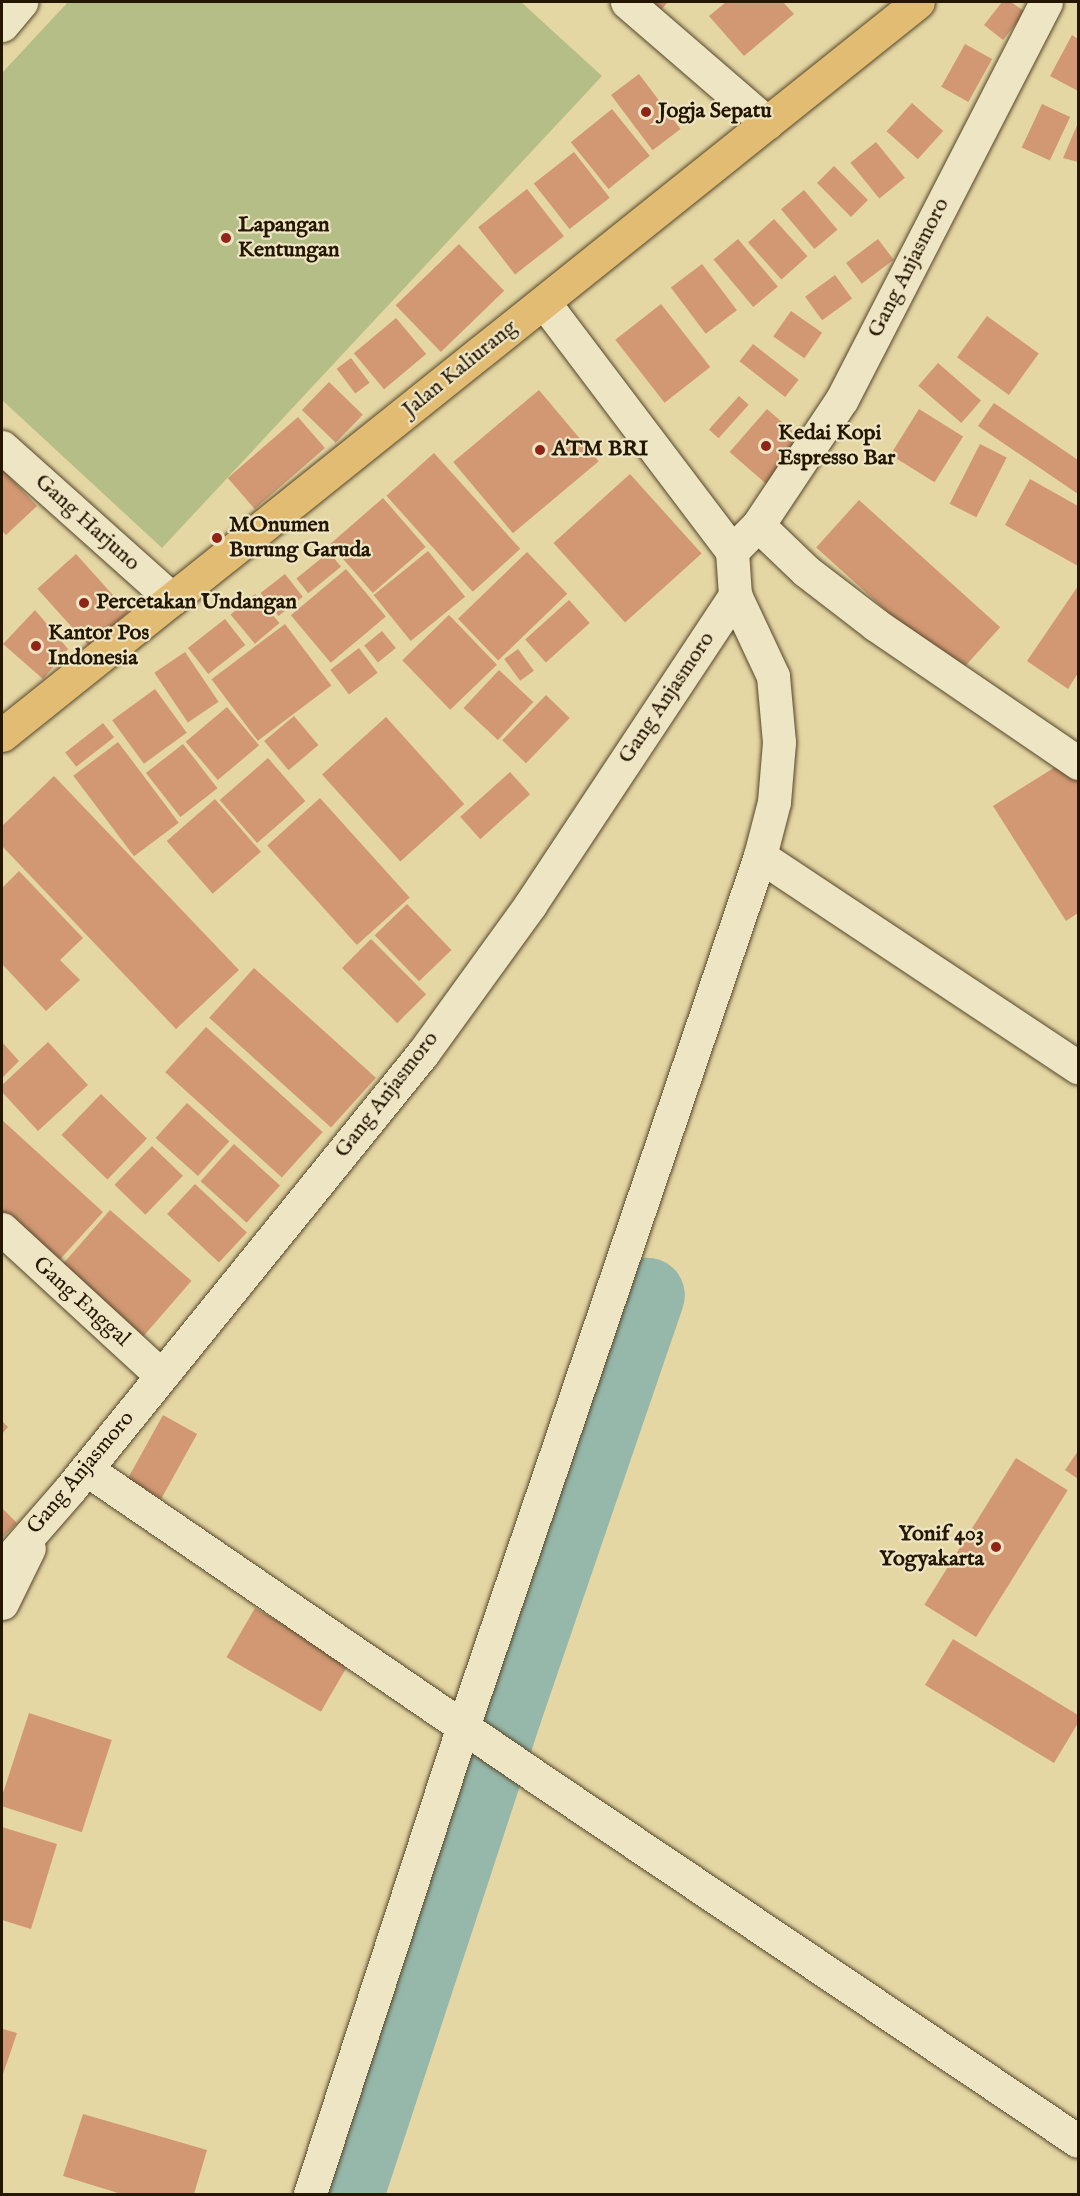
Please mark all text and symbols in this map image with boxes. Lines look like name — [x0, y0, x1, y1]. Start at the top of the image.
place label: Jogja Sepatu — [658, 99, 772, 125]
marker: Jogja Sepatu — [639, 105, 653, 119]
street label: Gang Anjasmoro — [862, 194, 956, 342]
place label: Lapangan Kentungan — [238, 212, 340, 264]
marker: Lapangan Kentungan — [219, 231, 233, 245]
street label: Jalan Kaliurang — [397, 315, 523, 423]
place label: Kedai Kopi Espresso Bar — [778, 420, 895, 472]
place label: ATM BRI — [552, 437, 648, 463]
marker: Kedai Kopi Espresso Bar — [759, 439, 773, 453]
marker: ATM BRI — [533, 443, 547, 457]
street label: Gang Harjuno — [29, 469, 145, 577]
place label: MOnumen Burung Garuda — [229, 512, 371, 564]
marker: MOnumen Burung Garuda — [210, 531, 224, 545]
place label: Percetakan Undangan — [96, 590, 297, 616]
marker: Percetakan Undangan — [77, 596, 91, 610]
place label: Kantor Pos Indonesia — [48, 620, 149, 672]
street label: Gang Anjasmoro — [613, 627, 721, 769]
marker: Kantor Pos Indonesia — [29, 639, 43, 653]
street label: Gang Anjasmoro — [329, 1027, 445, 1163]
street label: Gang Enggal — [27, 1251, 135, 1353]
street label: Gang Anjasmoro — [22, 1406, 140, 1540]
place label: Yonif 403 Yogyakarta — [879, 1521, 984, 1572]
marker: Yonif 403 Yogyakarta — [989, 1540, 1003, 1554]

